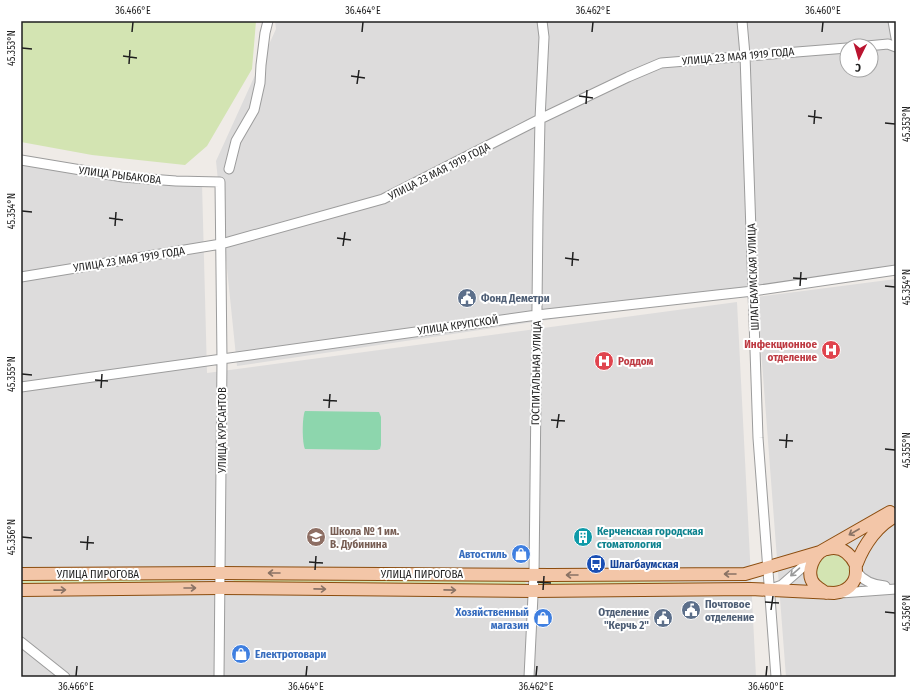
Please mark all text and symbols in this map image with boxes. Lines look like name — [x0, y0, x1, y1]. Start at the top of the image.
text: 36.466°E — [115, 5, 151, 17]
text: 36.464°E — [345, 5, 381, 17]
text: 36.462°E — [576, 5, 611, 17]
text: 36.460°E — [805, 5, 841, 17]
text: 45.353°N — [6, 30, 18, 66]
north arrow — [839, 38, 879, 78]
street label: УЛИЦА 23 МАЯ 1919 ГОДА — [680, 45, 795, 68]
text: С — [855, 61, 862, 74]
text: 45.353°N — [901, 106, 913, 142]
street label: УЛИЦА 23 МАЯ 1919 ГОДА — [385, 140, 493, 203]
street label: УЛИЦА РЫБАКОВА — [77, 164, 162, 187]
text: 45.354°N — [6, 193, 18, 229]
street label: ШЛАГБАУМСКАЯ УЛИЦА — [745, 223, 762, 331]
street label: УЛИЦА 23 МАЯ 1919 ГОДА — [71, 244, 186, 275]
text: 45.354°N — [901, 269, 913, 305]
public building icon: Фонд Деметри — [456, 287, 478, 309]
place label: Фонд Деметри — [481, 292, 550, 305]
street label: УЛИЦА КРУПСКОЙ — [416, 313, 499, 338]
street label: ГОСПИТАЛЬНАЯ УЛИЦА — [529, 320, 544, 425]
place label: Инфекционное отделение — [744, 338, 817, 364]
hospital icon: Инфекционное отделение — [820, 339, 842, 361]
hospital icon: Роддом — [593, 350, 615, 372]
place label: Роддом — [618, 355, 654, 368]
text: 45.355°N — [6, 356, 18, 392]
street label: УЛИЦА КУРСАНТОВ — [216, 387, 229, 474]
text: 45.355°N — [901, 432, 913, 468]
text: 45.356°N — [6, 519, 18, 555]
place label: Школа № 1 им. В. Дубинина — [330, 525, 400, 551]
place label: Керченская городская стоматология — [597, 525, 703, 551]
school or university icon: Школа № 1 им. В. Дубинина — [305, 526, 327, 548]
building icon: Керченская городская стоматология — [572, 526, 594, 548]
one-way arrow — [848, 529, 860, 537]
shop icon: Автостиль — [510, 543, 532, 565]
place label: Автостиль — [458, 548, 508, 561]
bus stop icon: Шлагбаумская — [585, 553, 607, 575]
place label: Шлагбаумская — [610, 558, 679, 571]
street label: УЛИЦА ПИРОГОВА — [56, 568, 139, 581]
street label: УЛИЦА ПИРОГОВА — [380, 568, 463, 581]
one-way arrow — [790, 568, 801, 577]
one-way arrow — [268, 569, 281, 577]
one-way arrow — [724, 570, 737, 578]
one-way arrow — [566, 571, 579, 579]
one-way arrow — [183, 584, 196, 592]
one-way arrow — [313, 585, 326, 593]
one-way arrow — [53, 586, 66, 594]
one-way arrow — [443, 586, 456, 594]
text: 45.356°N — [901, 595, 913, 631]
place label: Почтовое отделение — [705, 598, 755, 624]
public building icon: Почтовое отделение — [680, 599, 702, 621]
place label: Хозяйственный магазин — [455, 606, 529, 632]
place label: Отделение "Керчь 2" — [598, 606, 649, 632]
shop icon: Хозяйственный магазин — [532, 607, 554, 629]
public building icon: Отделение "Керчь 2" — [652, 607, 674, 629]
shop icon: Електротовари — [230, 643, 252, 665]
place label: Електротовари — [255, 648, 327, 661]
text: 36.466°E — [58, 681, 94, 693]
text: 36.464°E — [288, 681, 324, 693]
text: 36.462°E — [519, 681, 554, 693]
text: 36.460°E — [748, 681, 784, 693]

